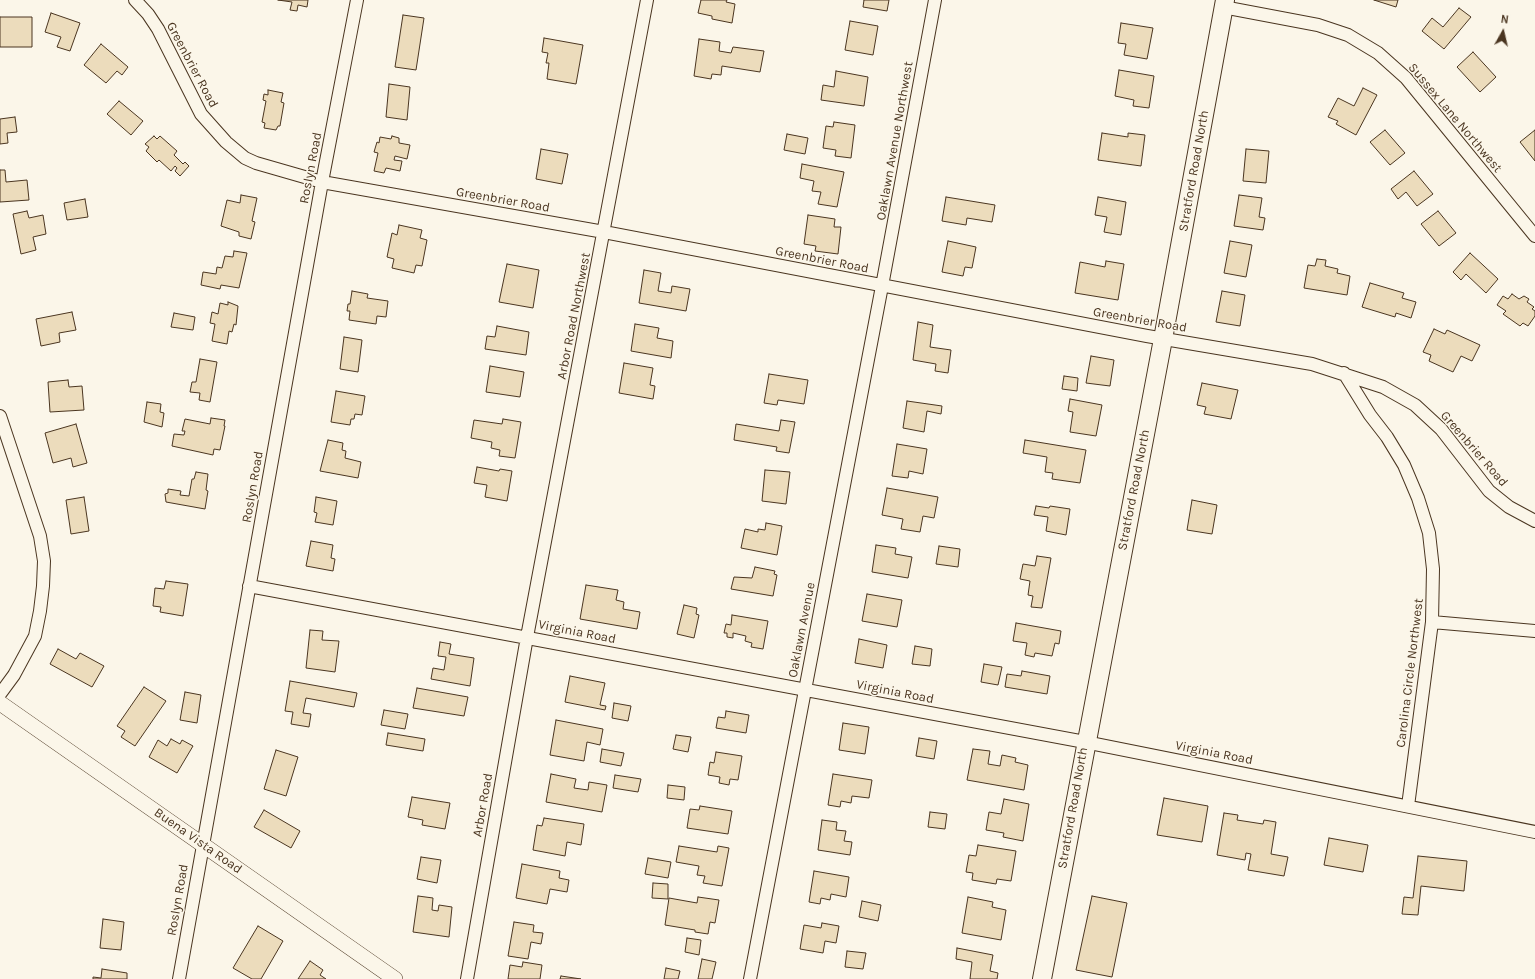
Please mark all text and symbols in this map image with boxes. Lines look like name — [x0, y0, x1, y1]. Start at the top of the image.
north arrow — [1483, 12, 1523, 52]
text: N — [1500, 13, 1510, 27]
street label: Greenbrier Road — [163, 19, 221, 111]
street label: Oaklawn Avenue Northwest — [873, 60, 917, 222]
street label: Sussex Lane Northwest — [1405, 60, 1505, 176]
street label: Stratford Road North — [1176, 109, 1212, 233]
street label: Roslyn Road — [296, 131, 326, 205]
street label: Greenbrier Road — [455, 184, 551, 216]
street label: Greenbrier Road — [774, 243, 870, 277]
street label: Arbor Road Northwest — [554, 251, 594, 381]
street label: Greenbrier Road — [1092, 304, 1188, 336]
street label: Greenbrier Road — [1437, 408, 1511, 490]
street label: Stratford Road North — [1115, 428, 1153, 552]
street label: Roslyn Road — [239, 450, 267, 524]
street label: Oaklawn Avenue — [785, 581, 819, 679]
street label: Carolina Circle Northwest — [1393, 597, 1427, 749]
street label: Virginia Road — [537, 617, 617, 647]
street label: Virginia Road — [855, 677, 935, 707]
street label: Virginia Road — [1174, 738, 1254, 768]
street label: Stratford Road North — [1055, 746, 1091, 870]
street label: Arbor Road — [470, 772, 496, 838]
street label: Buena Vista Road — [151, 805, 245, 877]
street label: Roslyn Road — [164, 863, 192, 937]

